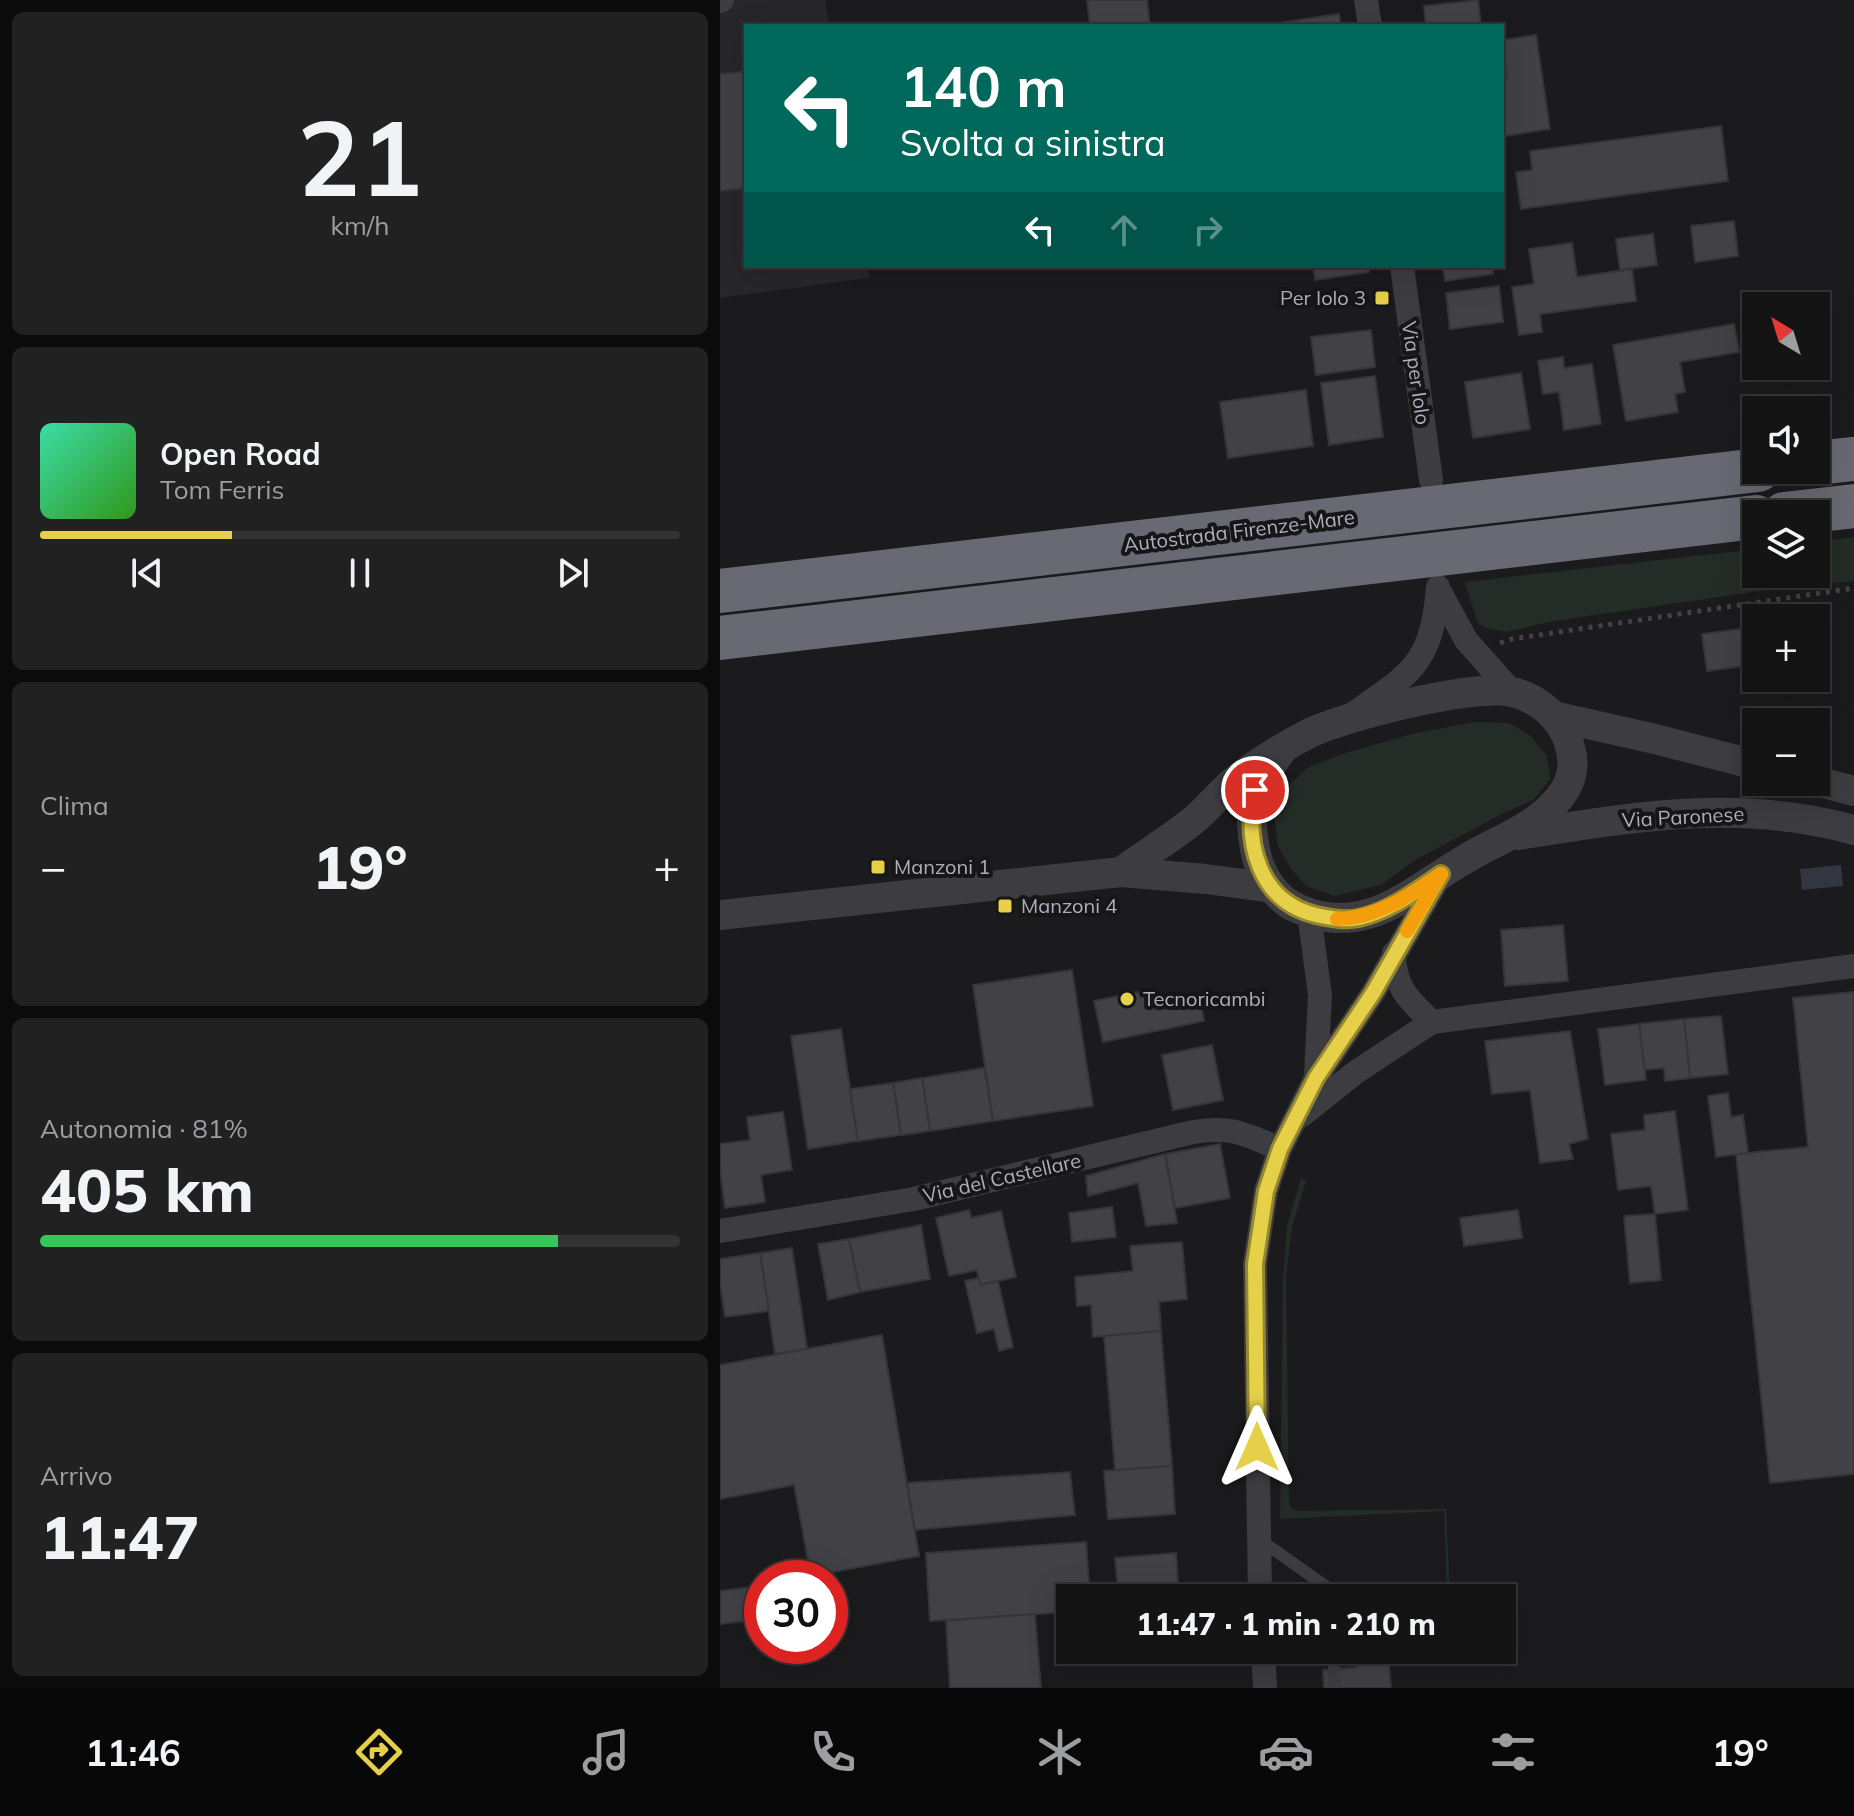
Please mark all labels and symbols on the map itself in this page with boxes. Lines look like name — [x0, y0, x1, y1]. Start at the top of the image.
place label: Per Iolo 3 — [1280, 285, 1366, 310]
marker: Per Iolo 3 — [1373, 289, 1391, 307]
north arrow — [1742, 292, 1830, 380]
street label: Via per Iolo — [1397, 320, 1436, 426]
street label: Autostrada Firenze-Mare — [1122, 504, 1356, 557]
pin — [1221, 756, 1289, 824]
street label: Via Paronese — [1621, 801, 1745, 832]
place label: Manzoni 1 — [894, 854, 990, 879]
marker: Manzoni 1 — [869, 858, 887, 876]
place label: Manzoni 4 — [1021, 893, 1117, 918]
marker: Manzoni 4 — [996, 897, 1014, 915]
place label: Tecnoricambi — [1143, 986, 1266, 1011]
marker: Tecnoricambi — [1118, 990, 1136, 1008]
street label: Via del Castellare — [920, 1147, 1083, 1208]
position arrow — [1215, 1405, 1299, 1489]
speed limit sign: 30 — [744, 1560, 848, 1664]

